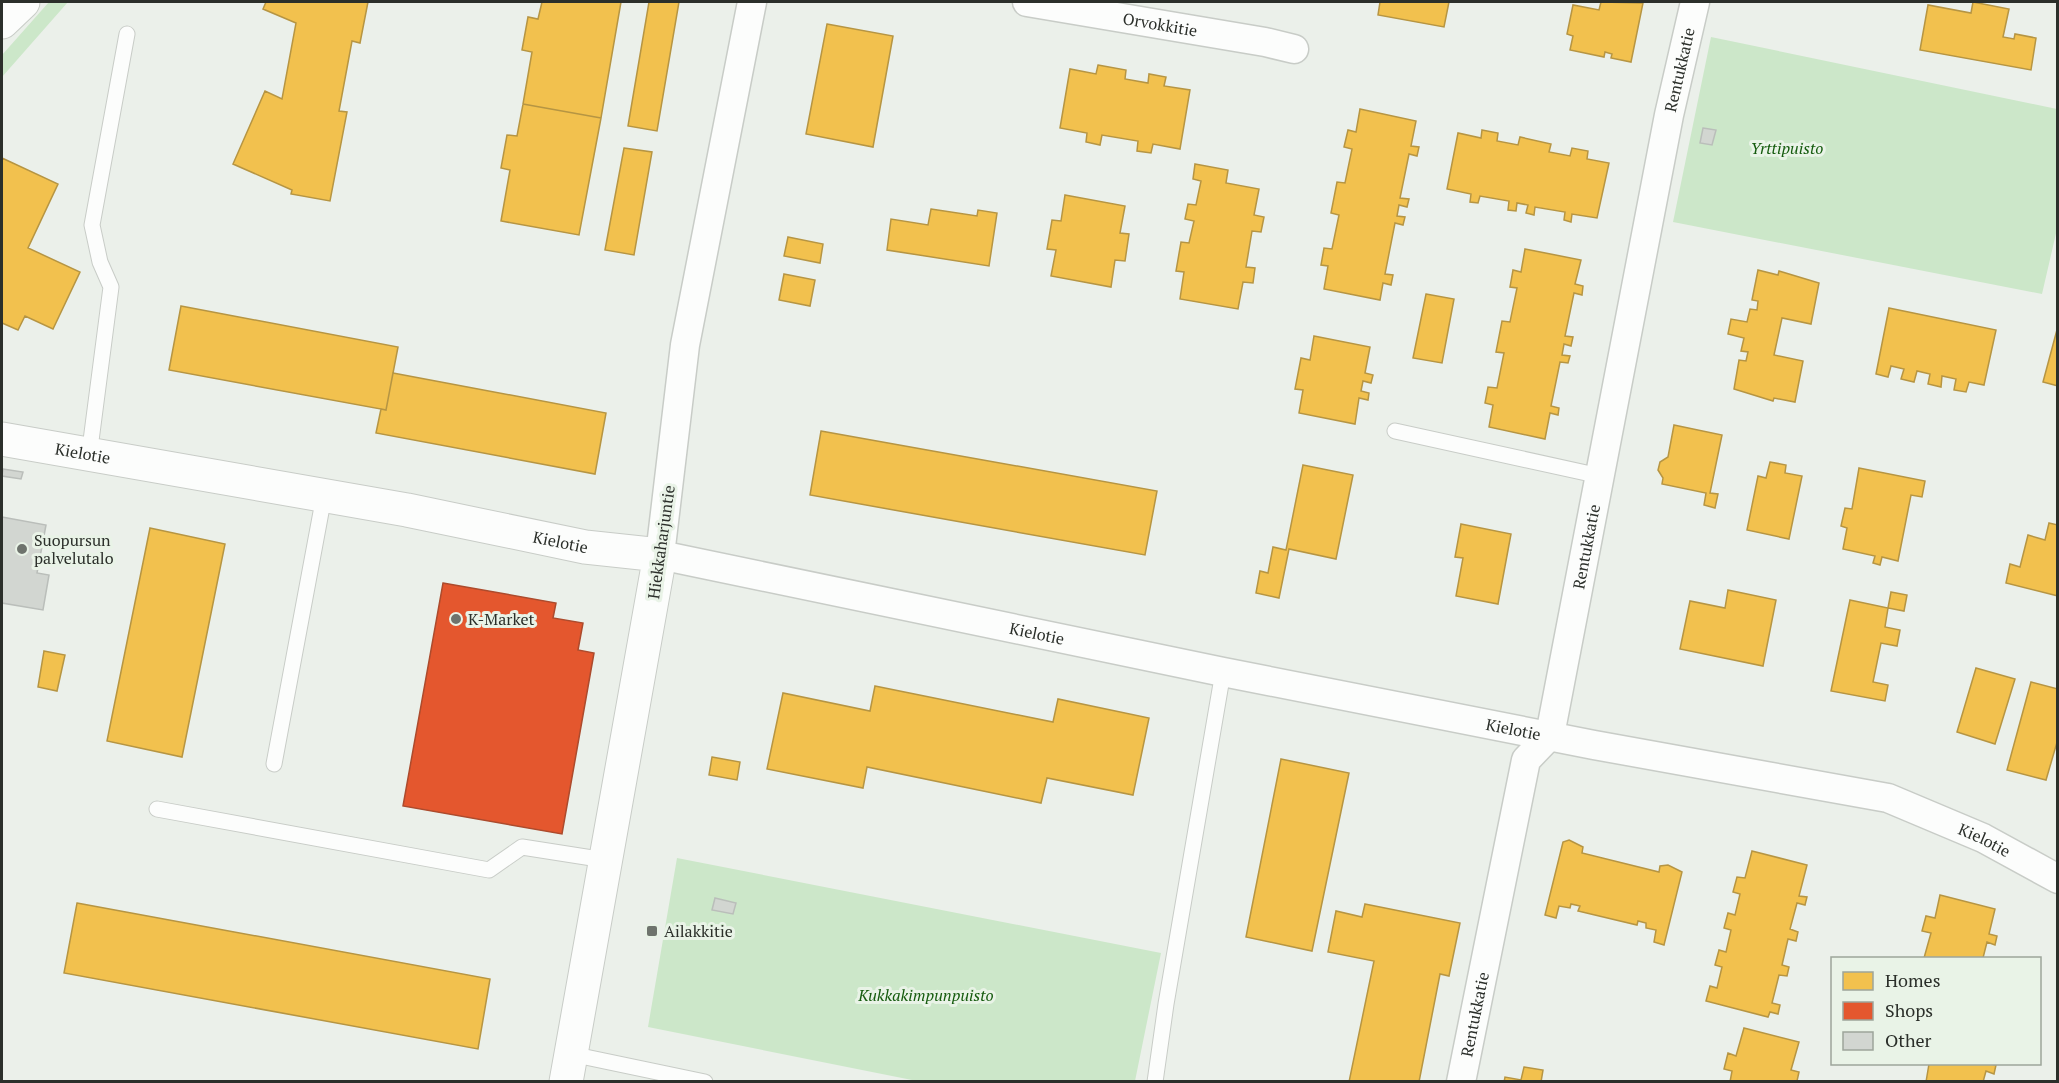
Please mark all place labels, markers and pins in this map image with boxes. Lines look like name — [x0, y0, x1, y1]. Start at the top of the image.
place label: Suopursun palvelutalo — [34, 529, 114, 569]
marker: Suopursun palvelutalo — [15, 542, 29, 556]
place label: K-Market — [468, 608, 535, 630]
marker: K-Market — [449, 612, 463, 626]
place label: Ailakkitie — [664, 920, 733, 942]
marker: Ailakkitie — [645, 924, 659, 938]

